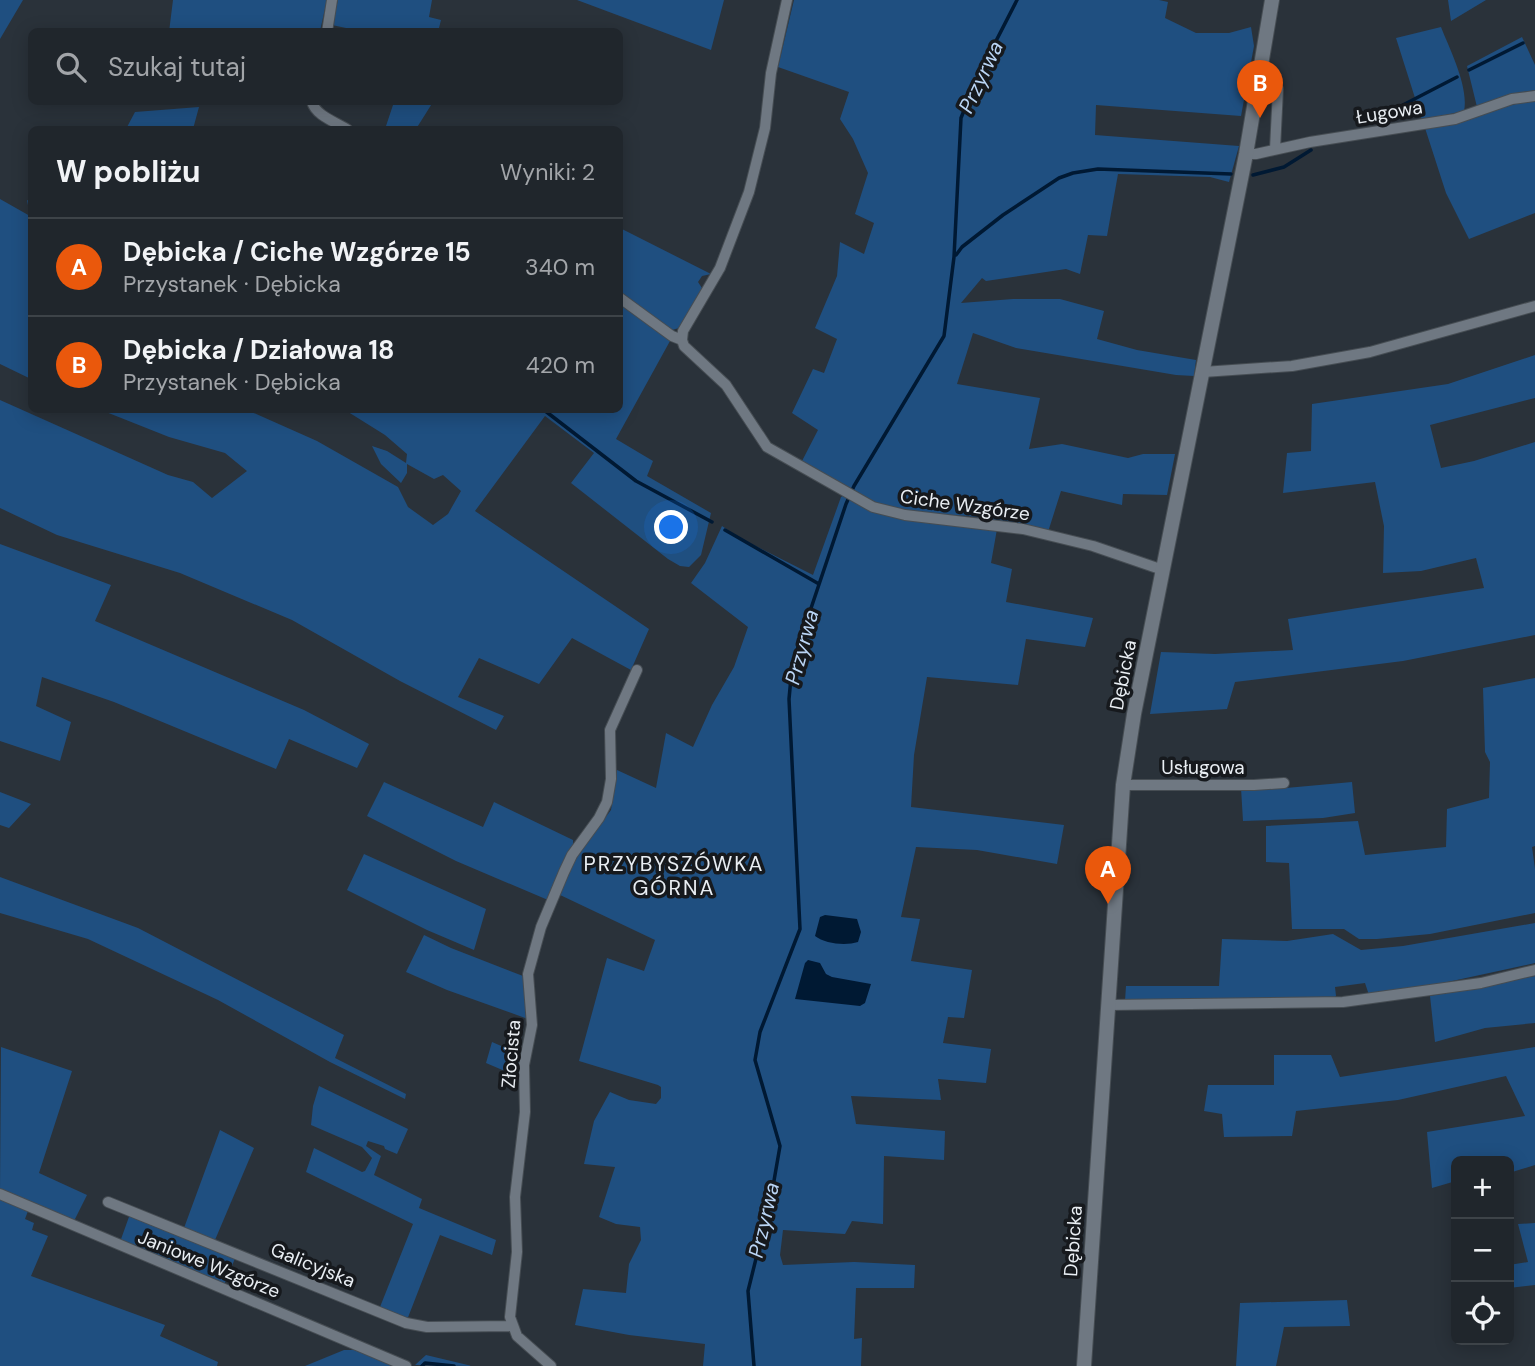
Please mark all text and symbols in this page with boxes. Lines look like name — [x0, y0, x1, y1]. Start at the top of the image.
search box — [28, 28, 623, 105]
water label: Przyrwa — [952, 36, 1010, 118]
icon: search — [52, 48, 90, 86]
text: Szukaj tutaj — [108, 50, 246, 84]
pin: B — [1237, 60, 1283, 118]
street label: Ługowa — [1354, 94, 1424, 130]
text: W pobliżu — [56, 152, 201, 191]
text: Wyniki: 2 — [500, 157, 595, 187]
text: Dębicka / Ciche Wzgórze 15 — [123, 235, 471, 269]
text: A — [71, 252, 87, 282]
text: 340 m — [525, 252, 595, 282]
text: Przystanek · Dębicka — [123, 269, 341, 299]
text: Dębicka / Działowa 18 — [123, 333, 395, 367]
text: B — [72, 350, 86, 380]
text: 420 m — [526, 350, 595, 380]
text: Przystanek · Dębicka — [123, 367, 341, 397]
street label: Ciche Wzgórze — [898, 484, 1032, 526]
your location — [654, 510, 688, 544]
water label: Przyrwa — [779, 606, 825, 688]
street label: Dębicka — [1104, 638, 1142, 712]
street label: Usługowa — [1161, 755, 1245, 780]
pin: A — [1085, 846, 1131, 904]
district label: PRZYBYSZÓWKA GÓRNA — [584, 850, 764, 902]
street label: Złocista — [496, 1019, 526, 1089]
map controls — [1451, 1156, 1514, 1345]
button: + — [1451, 1156, 1514, 1219]
water label: Przyrwa — [742, 1179, 786, 1261]
street label: Dębicka — [1058, 1205, 1088, 1277]
button: − — [1451, 1219, 1514, 1282]
street label: Janiowe Wzgórze — [134, 1224, 284, 1304]
street label: Galicyjska — [267, 1237, 359, 1293]
button: locate — [1451, 1282, 1514, 1345]

